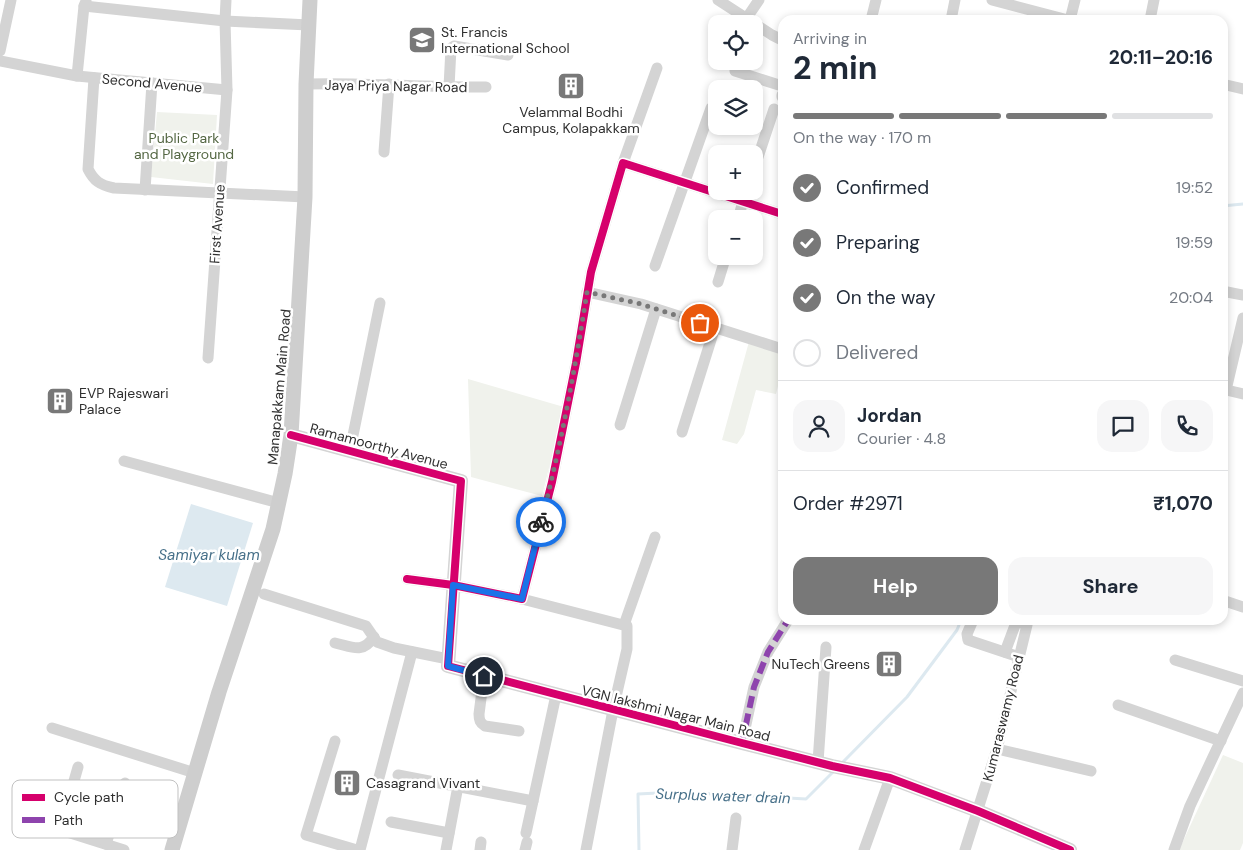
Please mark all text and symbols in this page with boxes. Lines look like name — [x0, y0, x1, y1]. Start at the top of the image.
map controls — [708, 15, 763, 265]
button: locate — [708, 15, 763, 70]
place label: St. Francis International School — [441, 23, 570, 57]
school or university icon: St. Francis International School — [407, 25, 437, 55]
text: Arriving in — [793, 28, 867, 49]
text: 20:11–20:16 — [1109, 45, 1213, 70]
text: 2 min — [793, 47, 878, 89]
street label: Second Avenue — [101, 70, 203, 96]
building icon: Velammal Bodhi Campus, Kolapakkam — [556, 71, 586, 101]
street label: Jaya Priya Nagar Road — [325, 76, 467, 96]
button: layers — [708, 80, 763, 135]
place label: Velammal Bodhi Campus, Kolapakkam — [502, 103, 640, 137]
text: On the way · 170 m — [793, 127, 931, 148]
park label: Public Park and Playground — [134, 129, 234, 163]
button: + — [708, 145, 763, 200]
icon: check — [793, 174, 821, 202]
text: Confirmed — [836, 175, 929, 200]
text: 19:52 — [1176, 177, 1213, 198]
street label: First Avenue — [205, 184, 229, 264]
button: − — [708, 210, 763, 265]
icon: check — [793, 229, 821, 257]
text: Preparing — [836, 230, 920, 255]
text: 19:59 — [1175, 232, 1213, 253]
icon: check — [793, 284, 821, 312]
text: On the way — [836, 285, 936, 310]
text: 20:04 — [1169, 287, 1213, 308]
pin — [679, 302, 721, 344]
street label: Manapakkam Main Road — [263, 308, 295, 466]
icon: bag — [686, 309, 714, 337]
text: Delivered — [836, 340, 918, 365]
place label: EVP Rajeswari Palace — [79, 384, 169, 418]
building icon: EVP Rajeswari Palace — [45, 386, 75, 416]
button: person — [793, 400, 845, 452]
button: chat — [1097, 400, 1149, 452]
button: phone — [1161, 400, 1213, 452]
text: Jordan — [857, 403, 922, 428]
street label: Ramamoorthy Avenue — [308, 419, 450, 473]
text: Courier · 4.8 — [857, 428, 946, 449]
text: Order #2971 — [793, 491, 903, 516]
text: ₹1,070 — [1153, 491, 1213, 516]
courier — [516, 497, 566, 547]
icon: bike — [527, 508, 555, 536]
water label: Samiyar kulam — [158, 545, 260, 565]
button: Help — [793, 557, 998, 615]
button: Share — [1008, 557, 1213, 615]
building icon: NuTech Greens — [874, 649, 904, 679]
street label: Kumaraswamy Road — [979, 653, 1027, 783]
pin — [463, 655, 505, 697]
place label: NuTech Greens — [771, 655, 870, 673]
icon: home — [470, 662, 498, 690]
street label: VGN lakshmi Nagar Main Road — [580, 681, 772, 745]
building icon: Casagrand Vivant — [332, 768, 362, 798]
place label: Casagrand Vivant — [366, 774, 480, 792]
legend — [12, 780, 178, 838]
water label: Surplus water drain — [655, 784, 791, 808]
text: Cycle path — [54, 788, 124, 806]
text: Path — [54, 811, 83, 829]

